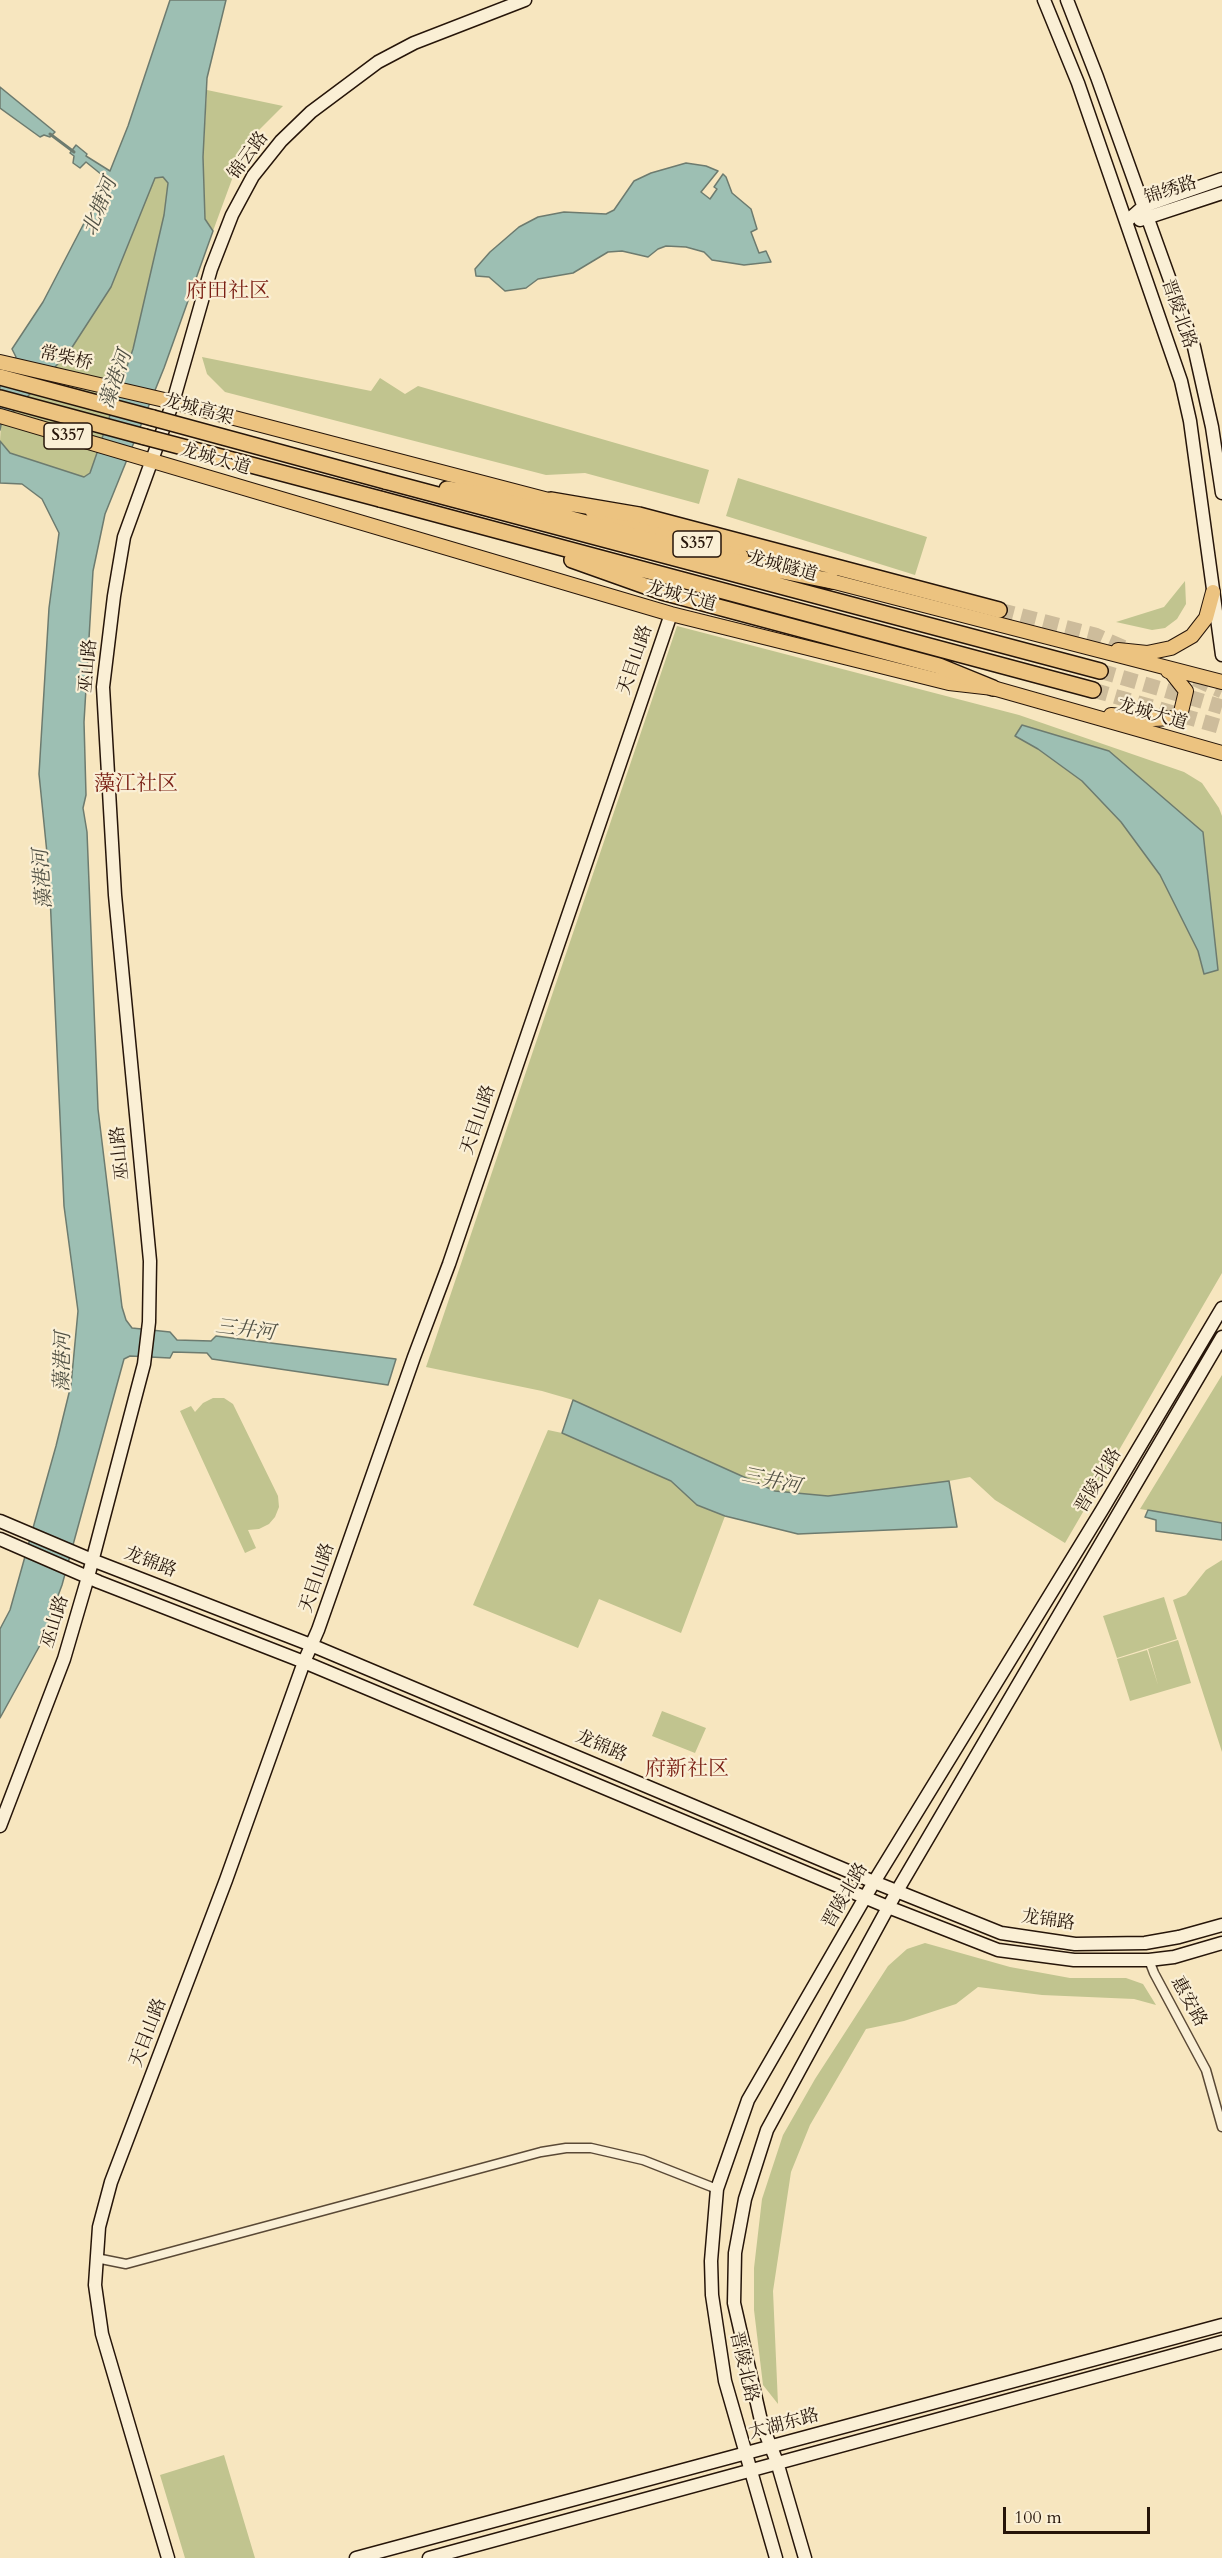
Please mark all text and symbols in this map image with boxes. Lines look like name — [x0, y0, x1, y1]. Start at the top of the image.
street label: 锦云路 — [224, 128, 274, 184]
street label: 锦绣路 — [1142, 172, 1200, 210]
water label: 北塘河 — [79, 175, 123, 239]
street label: 晋陵北路 — [1156, 276, 1200, 352]
district label: 府田社区 — [186, 279, 270, 305]
street label: 常柴桥 — [37, 342, 95, 376]
water label: 藻港河 — [96, 348, 138, 412]
street label: 龙城高架 — [160, 390, 236, 430]
road number: S357 — [44, 423, 92, 449]
street label: 龙城大道 — [177, 440, 253, 480]
road number: S357 — [673, 531, 721, 557]
street label: 龙城隧道 — [744, 547, 820, 587]
street label: 龙城大道 — [643, 577, 719, 617]
street label: 天目山路 — [614, 622, 658, 698]
street label: 巫山路 — [76, 638, 102, 694]
street label: 龙城大道 — [1114, 695, 1190, 735]
district label: 藻江社区 — [94, 772, 178, 798]
water label: 藻港河 — [30, 848, 58, 910]
street label: 天目山路 — [457, 1082, 501, 1158]
street label: 巫山路 — [107, 1125, 135, 1181]
water label: 三井河 — [214, 1315, 276, 1347]
water label: 藻港河 — [51, 1332, 77, 1392]
street label: 晋陵北路 — [1071, 1445, 1127, 1517]
water label: 三井河 — [739, 1464, 803, 1500]
street label: 天目山路 — [296, 1540, 340, 1616]
street label: 龙锦路 — [121, 1543, 179, 1583]
street label: 巫山路 — [38, 1593, 74, 1651]
street label: 龙锦路 — [572, 1727, 630, 1767]
district label: 府新社区 — [645, 1757, 729, 1783]
street label: 晋陵北路 — [819, 1859, 873, 1933]
street label: 龙锦路 — [1020, 1907, 1076, 1935]
street label: 惠安路 — [1165, 1973, 1211, 2031]
street label: 天目山路 — [126, 1996, 172, 2070]
street label: 晋陵北路 — [724, 2329, 762, 2405]
street label: 太湖东路 — [746, 2405, 822, 2445]
scale bar — [1006, 2495, 1153, 2533]
text: 100 m — [1014, 2505, 1062, 2530]

